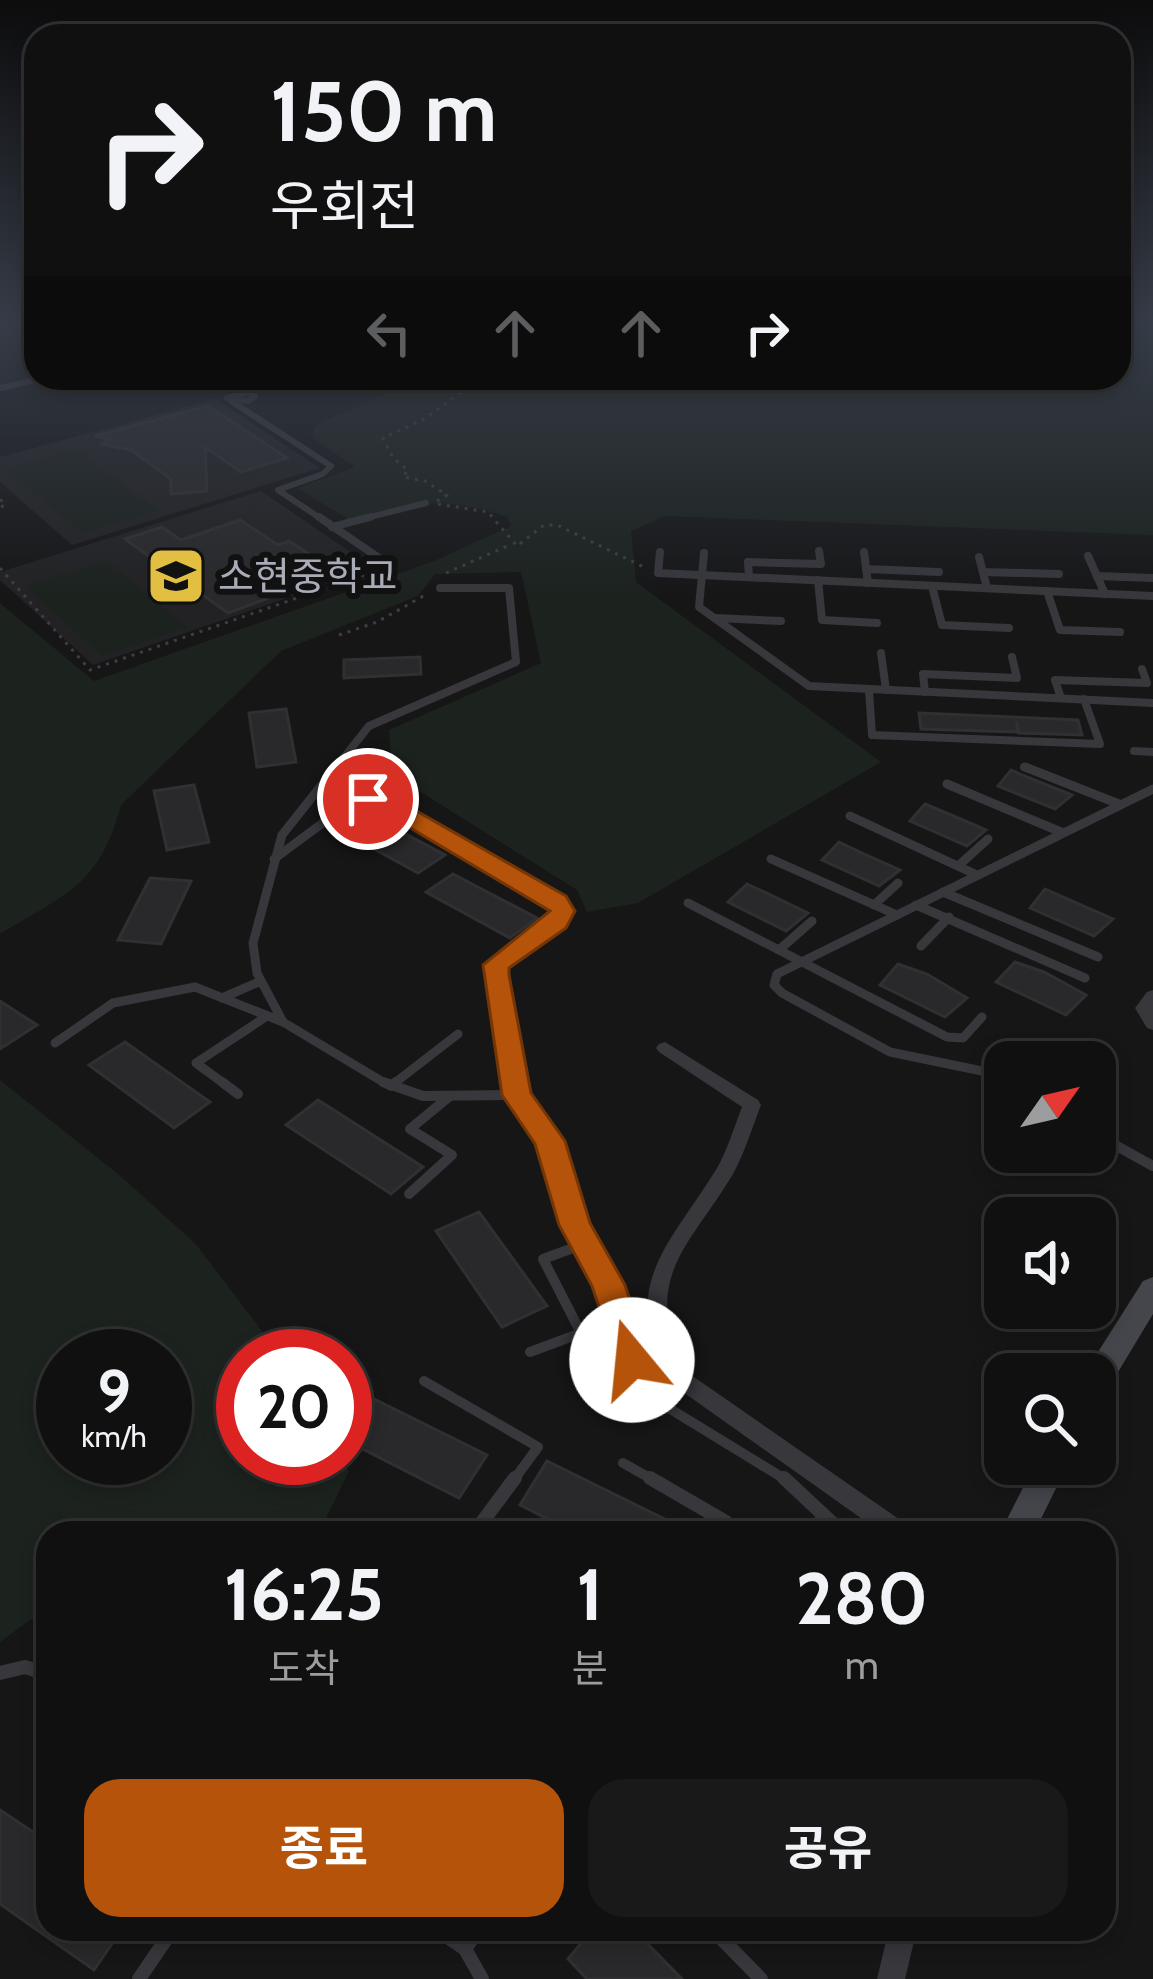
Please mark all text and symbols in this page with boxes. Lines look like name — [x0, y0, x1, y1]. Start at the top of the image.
text: 150 m — [270, 60, 497, 162]
icon: right — [72, 72, 228, 228]
text: 우회전 — [270, 173, 419, 239]
icon: left — [356, 300, 422, 366]
icon: ahead — [482, 300, 548, 366]
icon: ahead — [608, 300, 674, 366]
icon: right — [734, 300, 800, 366]
school or university icon: 소현중학교 — [145, 545, 207, 607]
place label: 소현중학교 — [218, 552, 397, 600]
pin — [317, 748, 419, 850]
icon: arrive — [335, 766, 401, 832]
north arrow — [984, 1041, 1116, 1173]
map controls — [984, 1041, 1116, 1485]
button: sound — [984, 1197, 1116, 1329]
position arrow — [569, 1297, 695, 1423]
speed limit sign: 20 — [216, 1329, 372, 1485]
button: search — [984, 1353, 1116, 1485]
text: 9 — [97, 1355, 131, 1428]
text: km/h — [81, 1418, 147, 1455]
text: 16:25 — [224, 1551, 384, 1638]
text: 1 — [576, 1551, 603, 1638]
text: 280 — [796, 1555, 928, 1642]
text: m — [845, 1641, 879, 1689]
text: 도착 — [268, 1644, 340, 1692]
text: 분 — [572, 1644, 608, 1692]
button: 종료 — [84, 1779, 564, 1917]
button: 공유 — [588, 1779, 1068, 1917]

